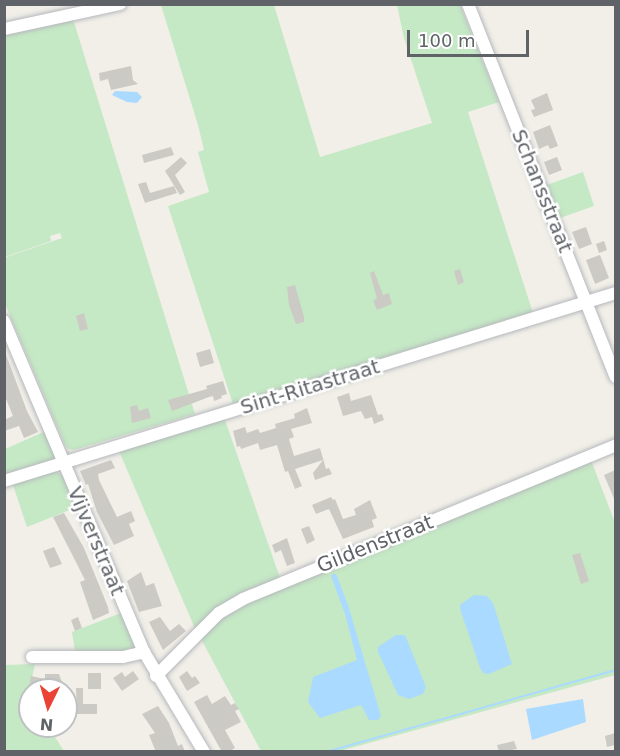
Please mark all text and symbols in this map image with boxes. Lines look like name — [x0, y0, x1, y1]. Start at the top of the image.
scale bar — [410, 18, 532, 56]
text: 100 m — [418, 30, 476, 51]
street label: Schansstraat — [506, 126, 578, 256]
street label: Sint-Ritastraat — [237, 354, 383, 420]
street label: Vijverstraat — [62, 483, 130, 599]
street label: Gildenstraat — [313, 510, 437, 578]
north arrow — [18, 678, 78, 738]
text: N — [39, 714, 54, 734]

